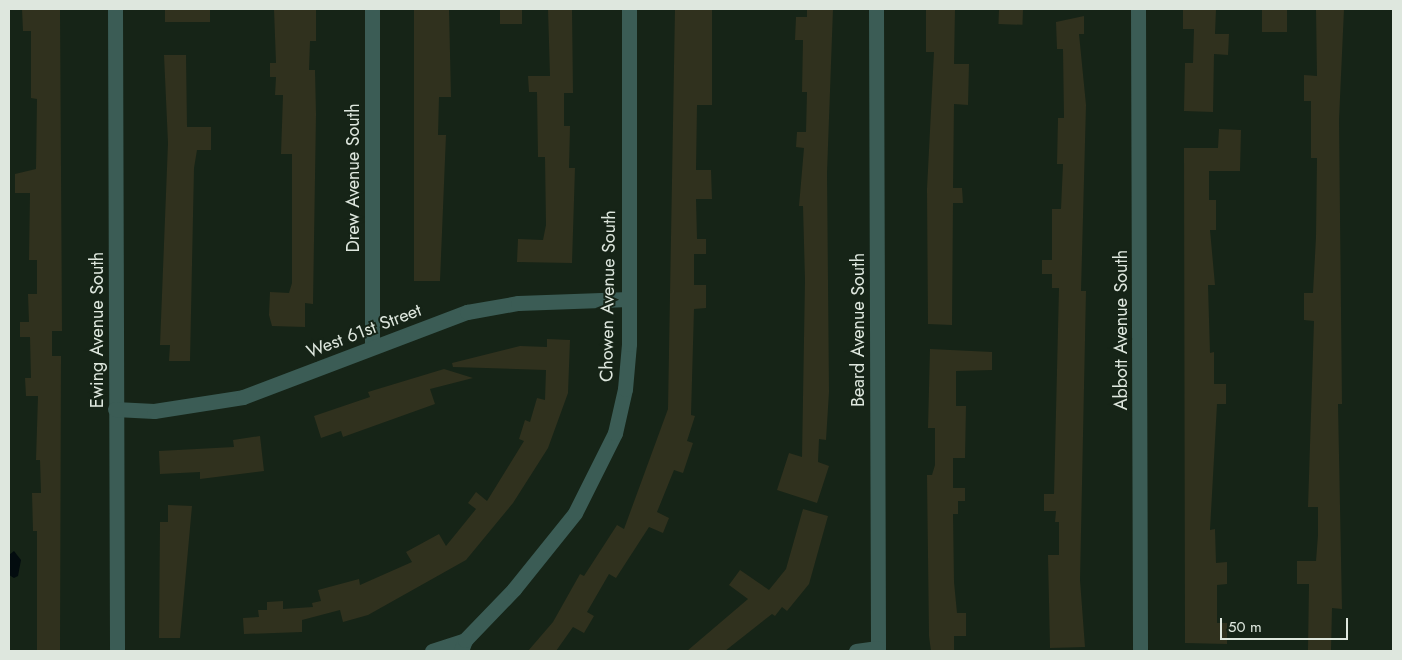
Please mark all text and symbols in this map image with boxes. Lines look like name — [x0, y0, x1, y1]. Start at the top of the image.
street label: Drew Avenue South — [342, 103, 364, 253]
street label: Chowen Avenue South — [596, 210, 620, 382]
street label: Abbott Avenue South — [1110, 250, 1132, 410]
street label: Ewing Avenue South — [86, 252, 108, 408]
street label: Beard Avenue South — [847, 253, 869, 407]
street label: West 61st Street — [304, 299, 424, 363]
scale bar — [1222, 608, 1350, 640]
text: 50 m — [1228, 616, 1262, 638]

